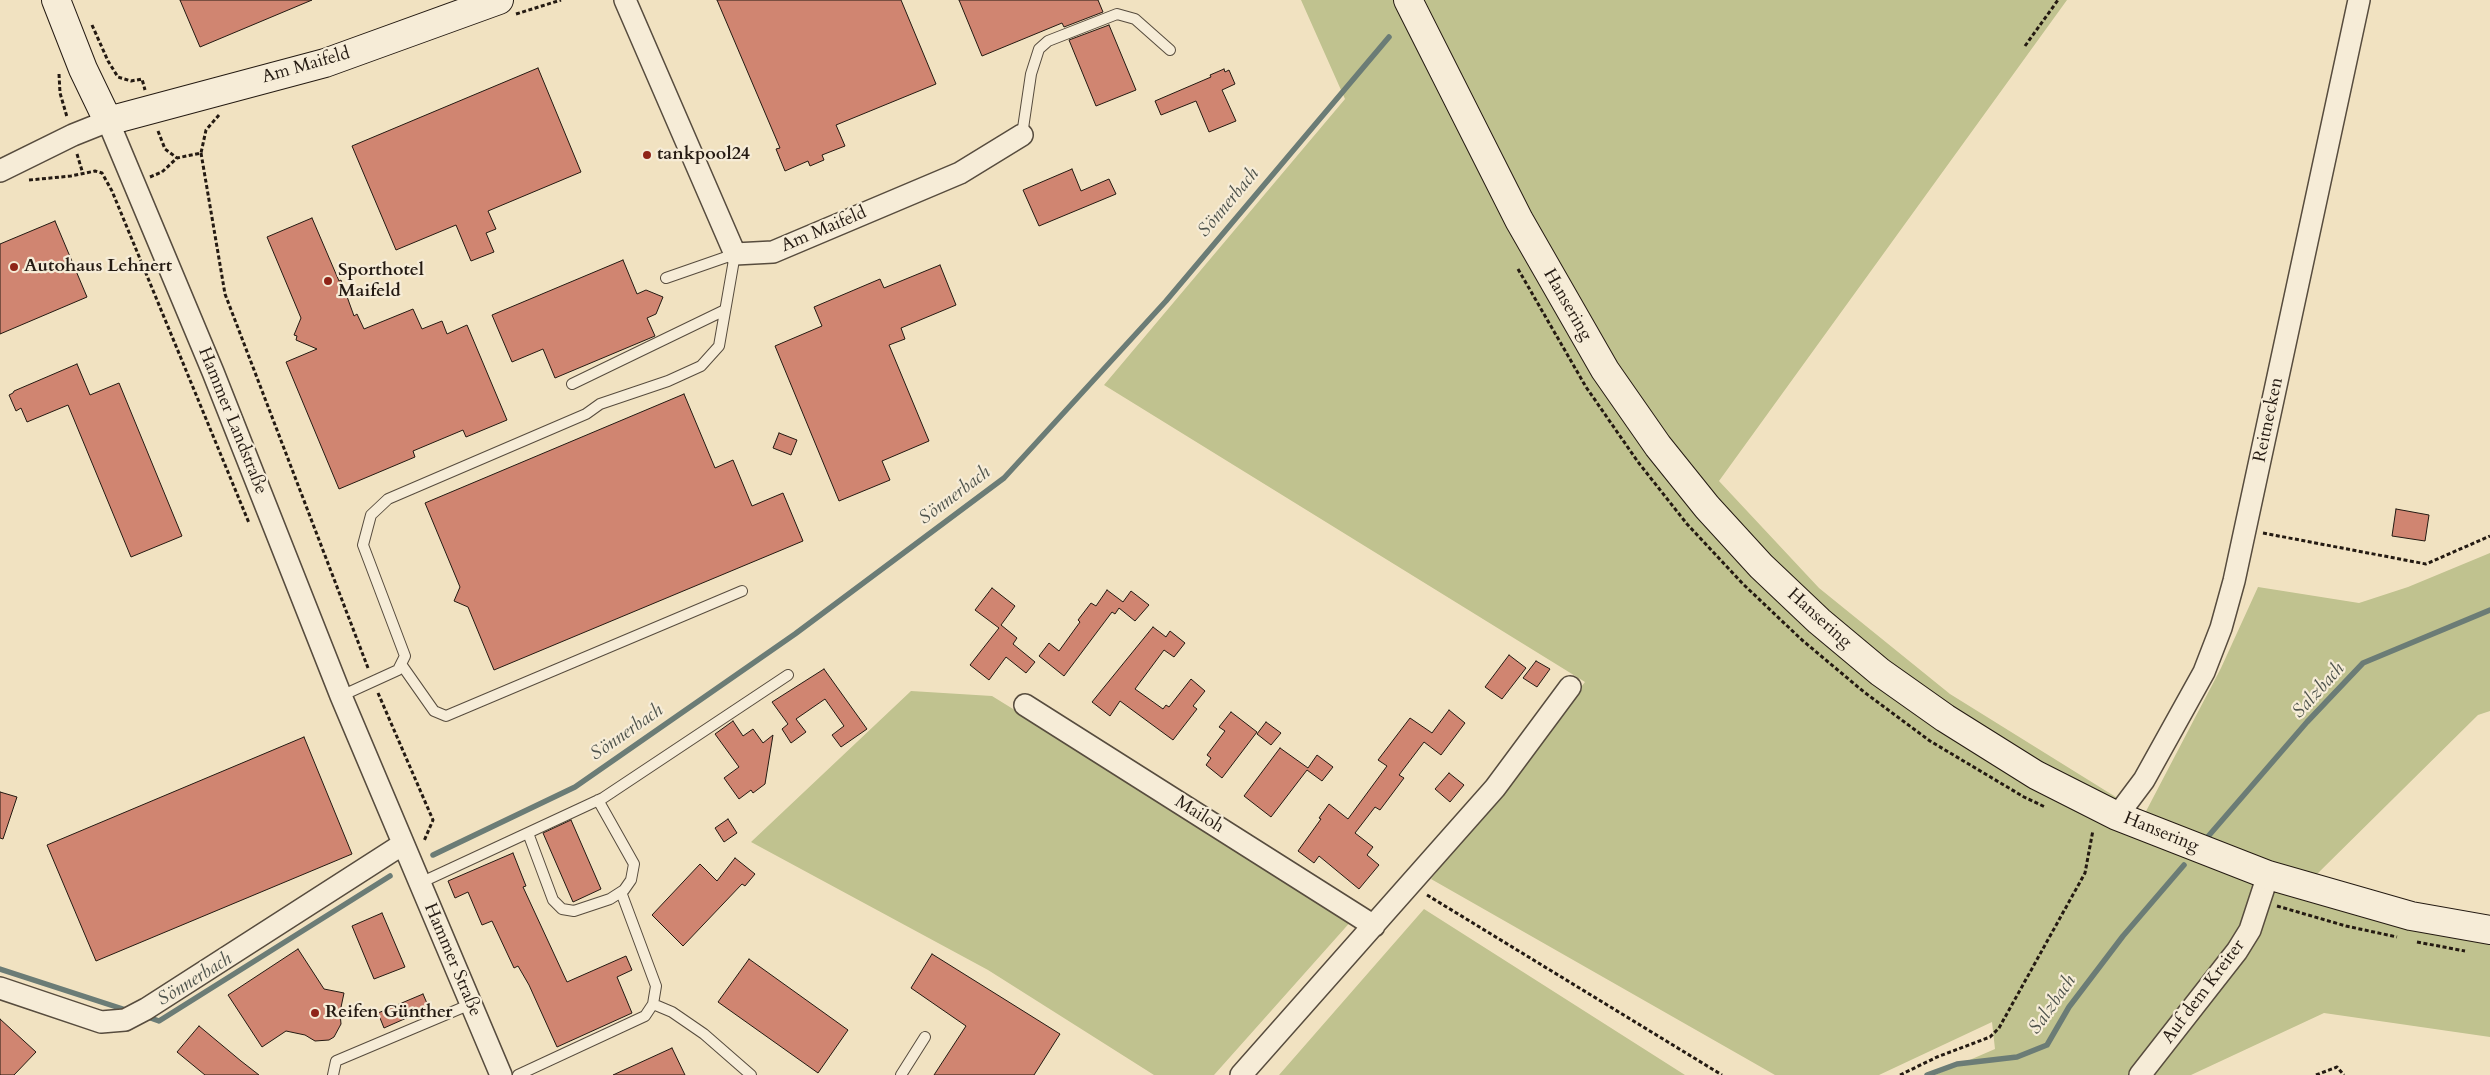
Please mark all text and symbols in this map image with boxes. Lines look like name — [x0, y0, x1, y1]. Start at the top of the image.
street label: Am Maifeld — [260, 43, 352, 89]
place label: tankpool24 — [657, 144, 750, 166]
marker: tankpool24 — [641, 149, 653, 161]
water label: Sönnerbach — [1193, 164, 1265, 242]
street label: Am Maifeld — [778, 202, 870, 258]
place label: Autohaus Lehnert — [24, 256, 172, 278]
place label: Sporthotel Maifeld — [338, 260, 424, 302]
marker: Autohaus Lehnert — [8, 261, 20, 273]
street label: Hansering — [1538, 265, 1596, 345]
marker: Sporthotel Maifeld — [322, 275, 334, 287]
street label: Hammer Landstraße — [193, 345, 271, 497]
street label: Reitnecken — [2249, 376, 2289, 464]
water label: Sönnerbach — [915, 462, 995, 530]
street label: Hansering — [1782, 584, 1856, 654]
water label: Salzbach — [2288, 658, 2350, 724]
water label: Sönnerbach — [586, 700, 668, 766]
street label: Mailoh — [1170, 792, 1228, 838]
street label: Hansering — [2120, 808, 2202, 858]
street label: Hammer Straße — [418, 900, 486, 1020]
street label: Auf dem Kreiter — [2158, 936, 2250, 1048]
water label: Sönnerbach — [154, 948, 236, 1012]
water label: Salzbach — [2024, 971, 2082, 1039]
place label: Reifen Günther — [325, 1002, 453, 1024]
marker: Reifen Günther — [309, 1007, 321, 1019]

